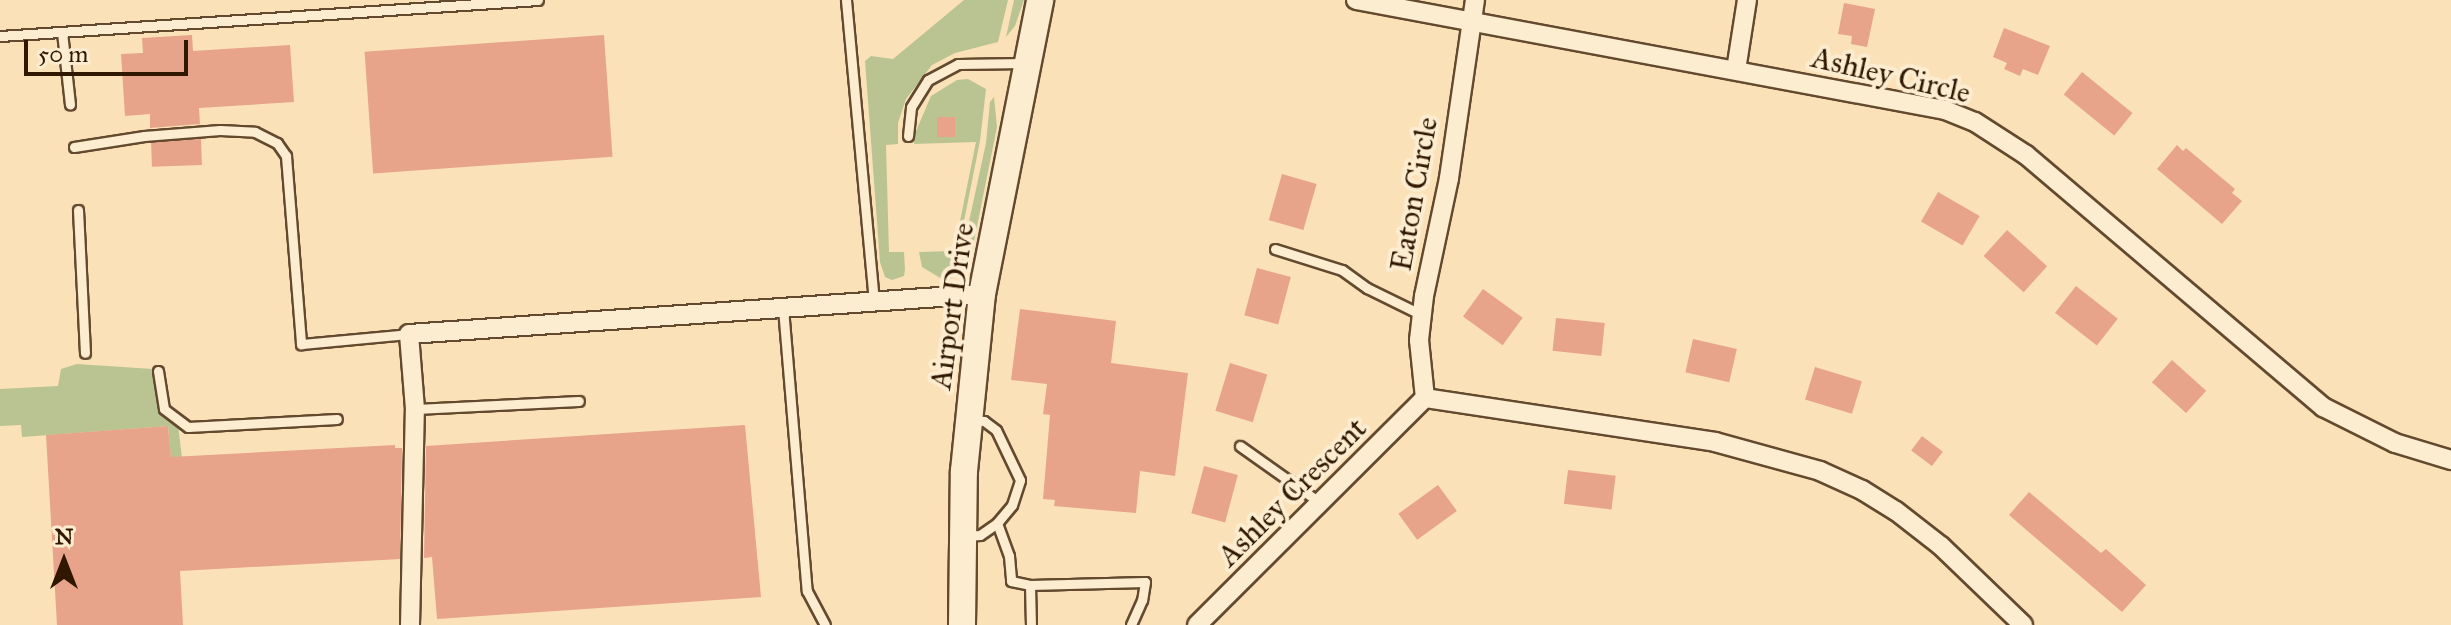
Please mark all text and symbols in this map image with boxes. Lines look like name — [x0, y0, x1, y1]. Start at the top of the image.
scale bar — [28, 24, 192, 74]
text: 50 m — [38, 39, 88, 69]
street label: Ashley Circle — [1808, 39, 1974, 111]
street label: Eaton Circle — [1383, 114, 1445, 274]
street label: Airport Drive — [923, 220, 981, 392]
street label: Ashley Crescent — [1210, 410, 1374, 574]
north arrow — [24, 521, 104, 601]
text: N — [55, 523, 73, 550]

